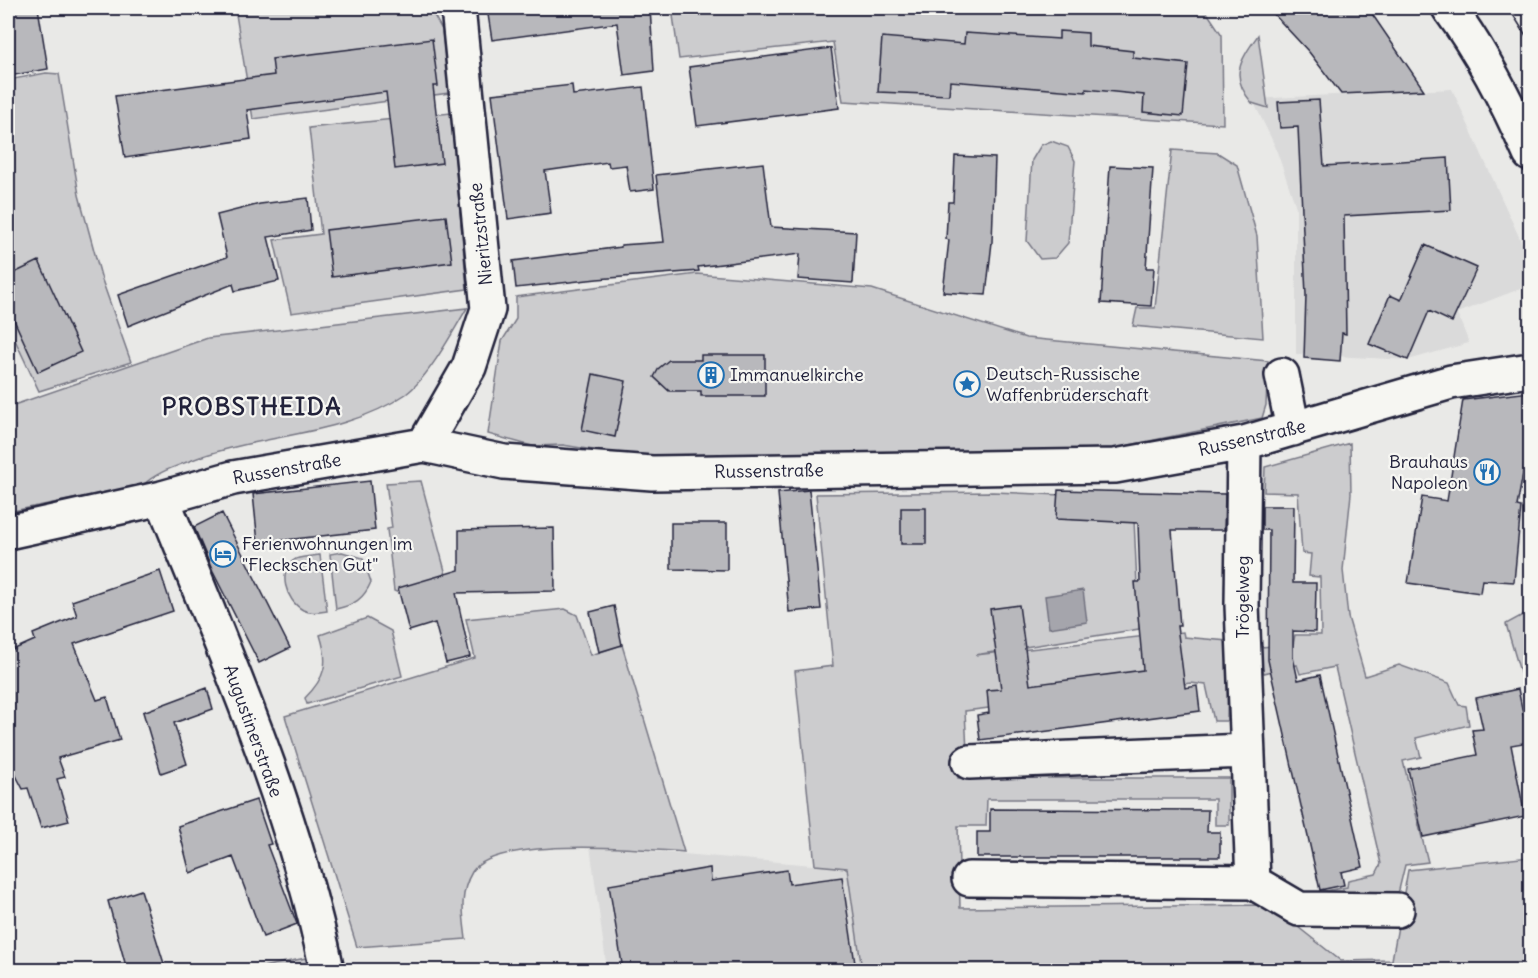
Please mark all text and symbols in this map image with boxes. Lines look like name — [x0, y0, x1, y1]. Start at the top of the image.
street label: Nieritzstraße — [464, 181, 497, 287]
building icon: Immanuelkirche — [696, 360, 726, 390]
place label: Deutsch-Russische Waffenbrüderschaft — [986, 362, 1149, 406]
place label: Immanuelkirche — [730, 363, 864, 386]
place icon: Deutsch-Russische Waffenbrüderschaft — [952, 369, 982, 399]
district label: PROBSTHEIDA — [162, 391, 342, 421]
street label: Russenstraße — [1196, 414, 1308, 461]
street label: Russenstraße — [231, 448, 343, 489]
place label: Brauhaus Napoleon — [1389, 450, 1468, 494]
restaurant icon: Brauhaus Napoleon — [1472, 457, 1502, 487]
street label: Russenstraße — [714, 458, 824, 483]
place label: Ferienwohnungen im "Fleckschen Gut" — [242, 532, 413, 576]
hotel icon: Ferienwohnungen im "Fleckschen Gut" — [208, 539, 238, 569]
street label: Trögelweg — [1231, 555, 1254, 639]
street label: Augustinerstraße — [219, 661, 288, 800]

